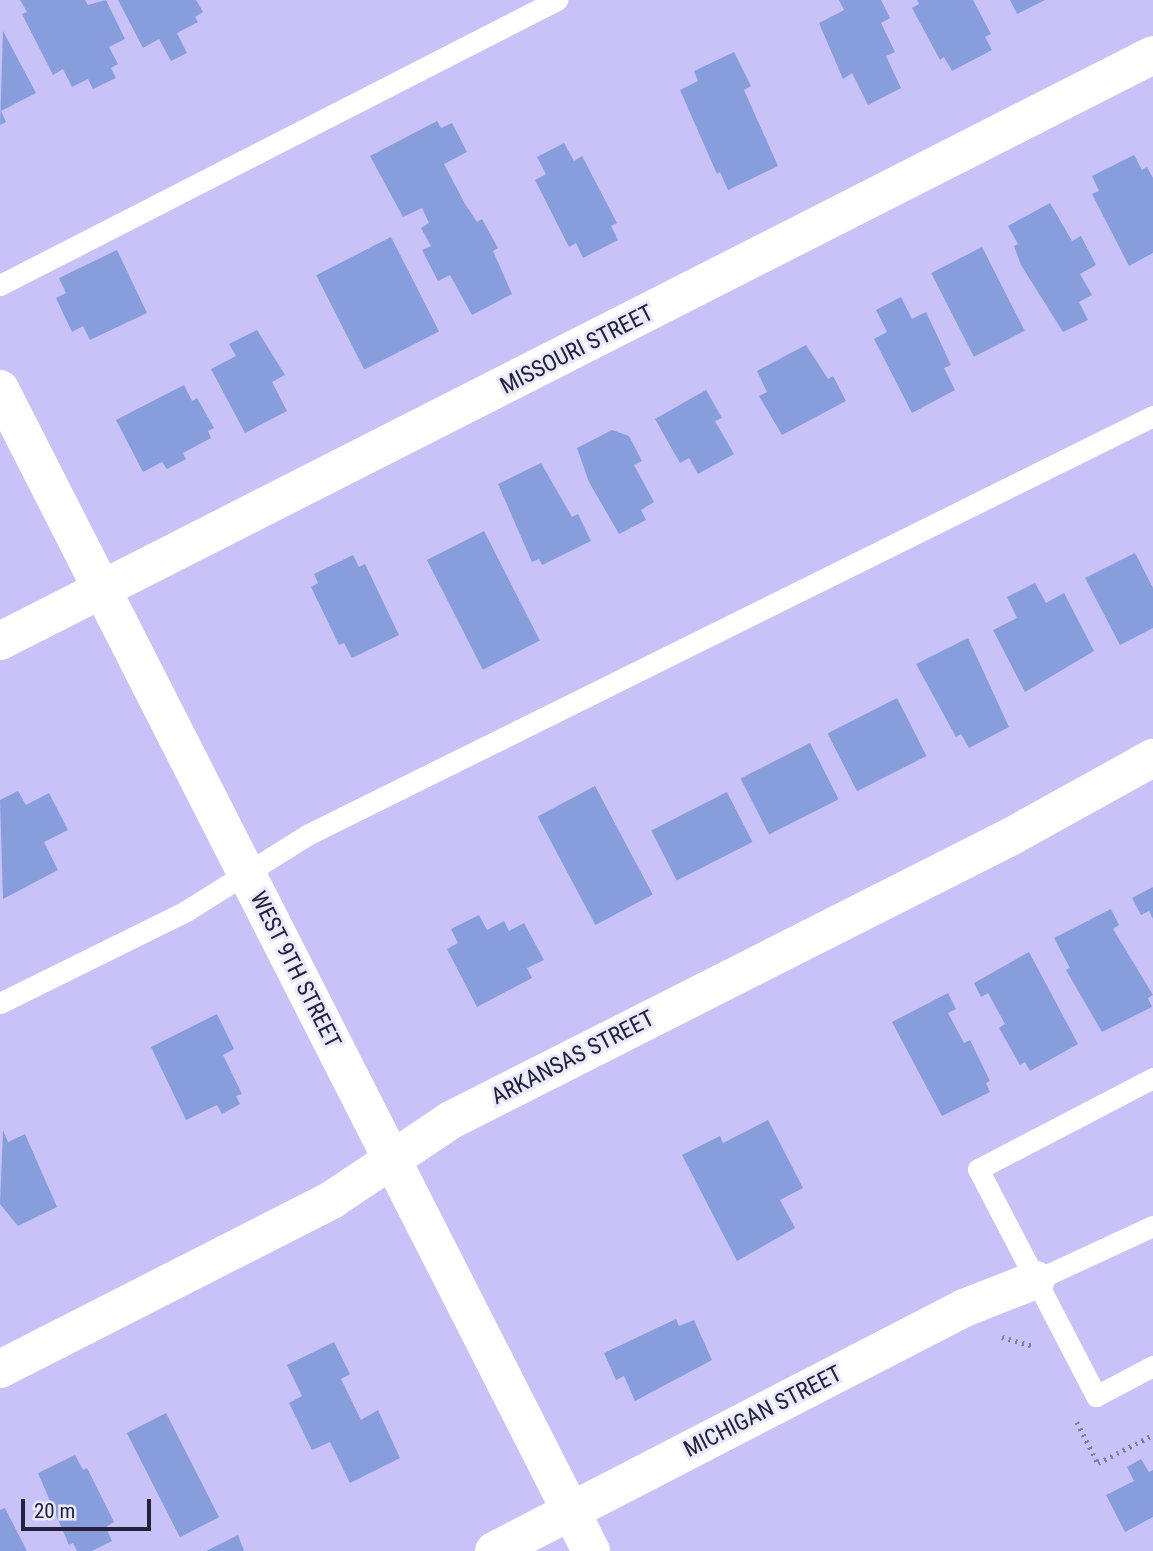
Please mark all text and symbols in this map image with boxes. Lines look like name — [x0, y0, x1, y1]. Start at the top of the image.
street label: MISSOURI STREET — [496, 300, 658, 400]
street label: WEST 9TH STREET — [244, 887, 346, 1053]
street label: ARKANSAS STREET — [487, 1005, 659, 1111]
street label: MICHIGAN STREET — [679, 1360, 847, 1464]
scale bar — [24, 1484, 154, 1528]
text: 20 m — [34, 1499, 75, 1523]

